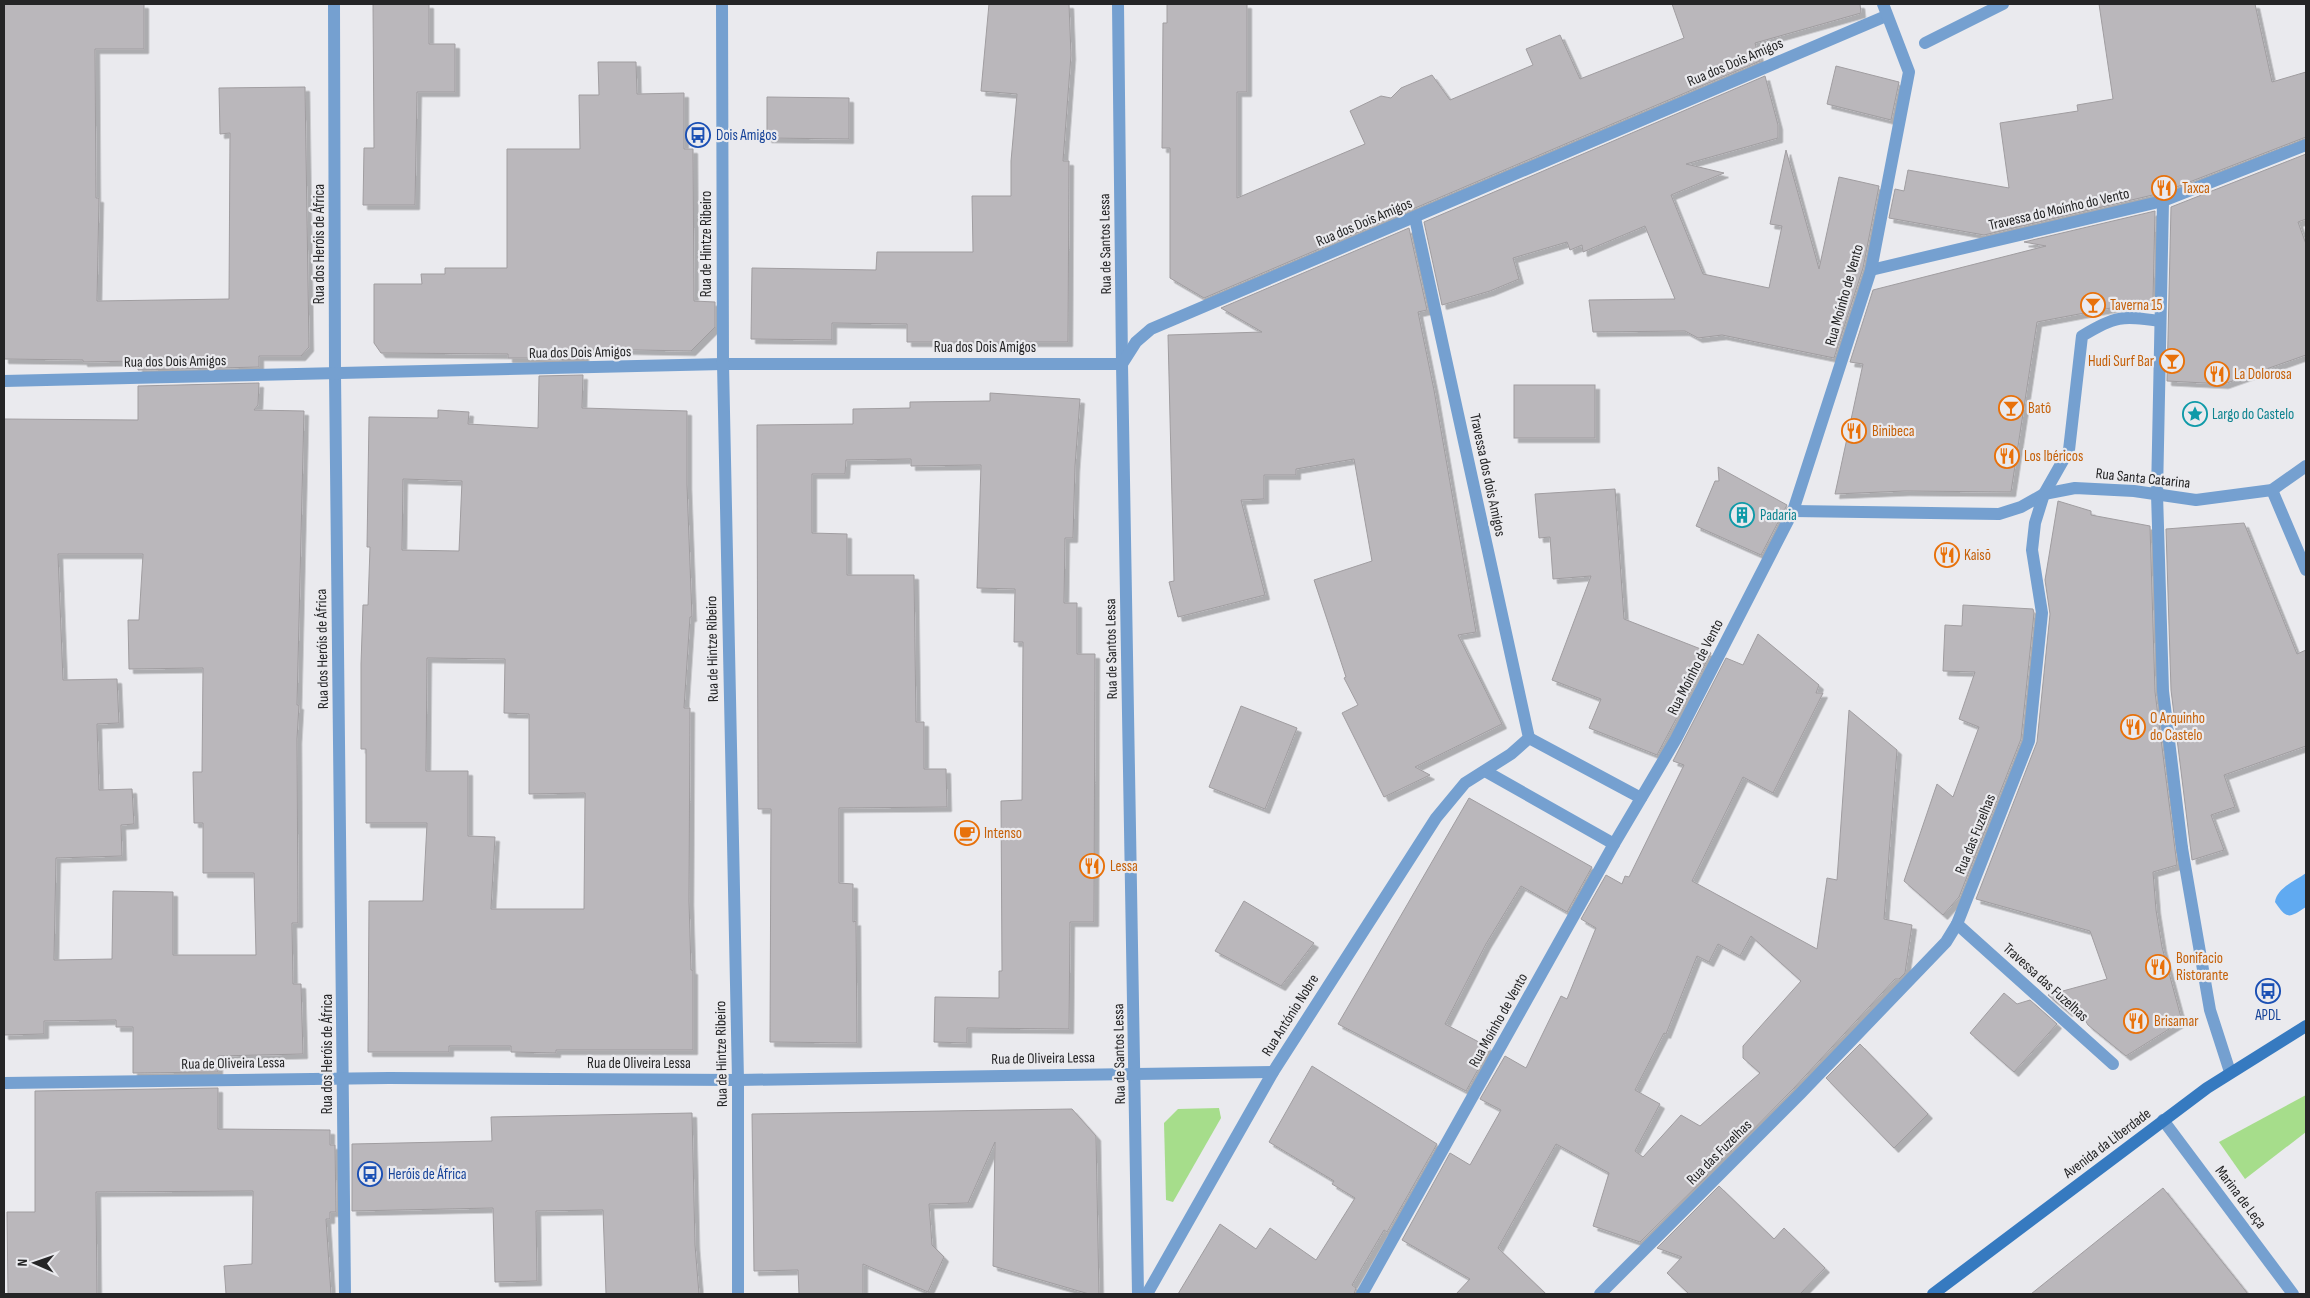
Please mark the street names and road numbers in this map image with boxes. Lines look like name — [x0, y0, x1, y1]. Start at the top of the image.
street label: Rua dos Dois Amigos — [1684, 34, 1786, 91]
street label: Rua dos Heróis de África — [310, 184, 329, 304]
street label: Travessa do Moínho do Vento — [1987, 184, 2131, 235]
street label: Rua de Hintze Ribeiro — [697, 191, 716, 297]
street label: Rua de Santos Lessa — [1095, 193, 1116, 295]
street label: Rua dos Dois Amigos — [1313, 194, 1415, 251]
street label: Rua Moínho de Vento — [1821, 242, 1868, 348]
street label: Rua dos Dois Amigos — [934, 338, 1036, 357]
street label: Rua dos Dois Amigos — [529, 342, 631, 363]
street label: Rua dos Dois Amigos — [124, 351, 226, 372]
street label: Travessa dos dois Amigos — [1465, 412, 1510, 538]
street label: Rua Santa Catarina — [2095, 464, 2191, 493]
street label: Rua dos Heróis de África — [312, 588, 333, 709]
street label: Rua de Hintze Ribeiro — [702, 596, 723, 702]
street label: Rua de Santos Lessa — [1101, 598, 1122, 700]
street label: Rua Moínho de Vento — [1663, 616, 1728, 718]
street label: Rua das Fuzelhas — [1951, 791, 2000, 877]
street label: Travessa das Fuzelhas — [1999, 939, 2092, 1026]
street label: Rua Moínho de Vento — [1465, 970, 1532, 1071]
street label: Rua António Nobre — [1258, 971, 1323, 1060]
street label: Rua dos Heróis de África — [318, 994, 337, 1114]
street label: Rua de Hintze Ribeiro — [711, 1001, 732, 1107]
street label: Rua de Santos Lessa — [1109, 1003, 1130, 1105]
street label: Rua de Oliveira Lessa — [991, 1048, 1095, 1069]
street label: Rua de Oliveira Lessa — [181, 1053, 285, 1074]
street label: Rua de Oliveira Lessa — [587, 1054, 691, 1073]
street label: Avenida da Liberdade — [2059, 1104, 2155, 1183]
street label: Rua das Fuzelhas — [1683, 1116, 1756, 1189]
street label: Marina de Leça — [2211, 1162, 2271, 1233]

